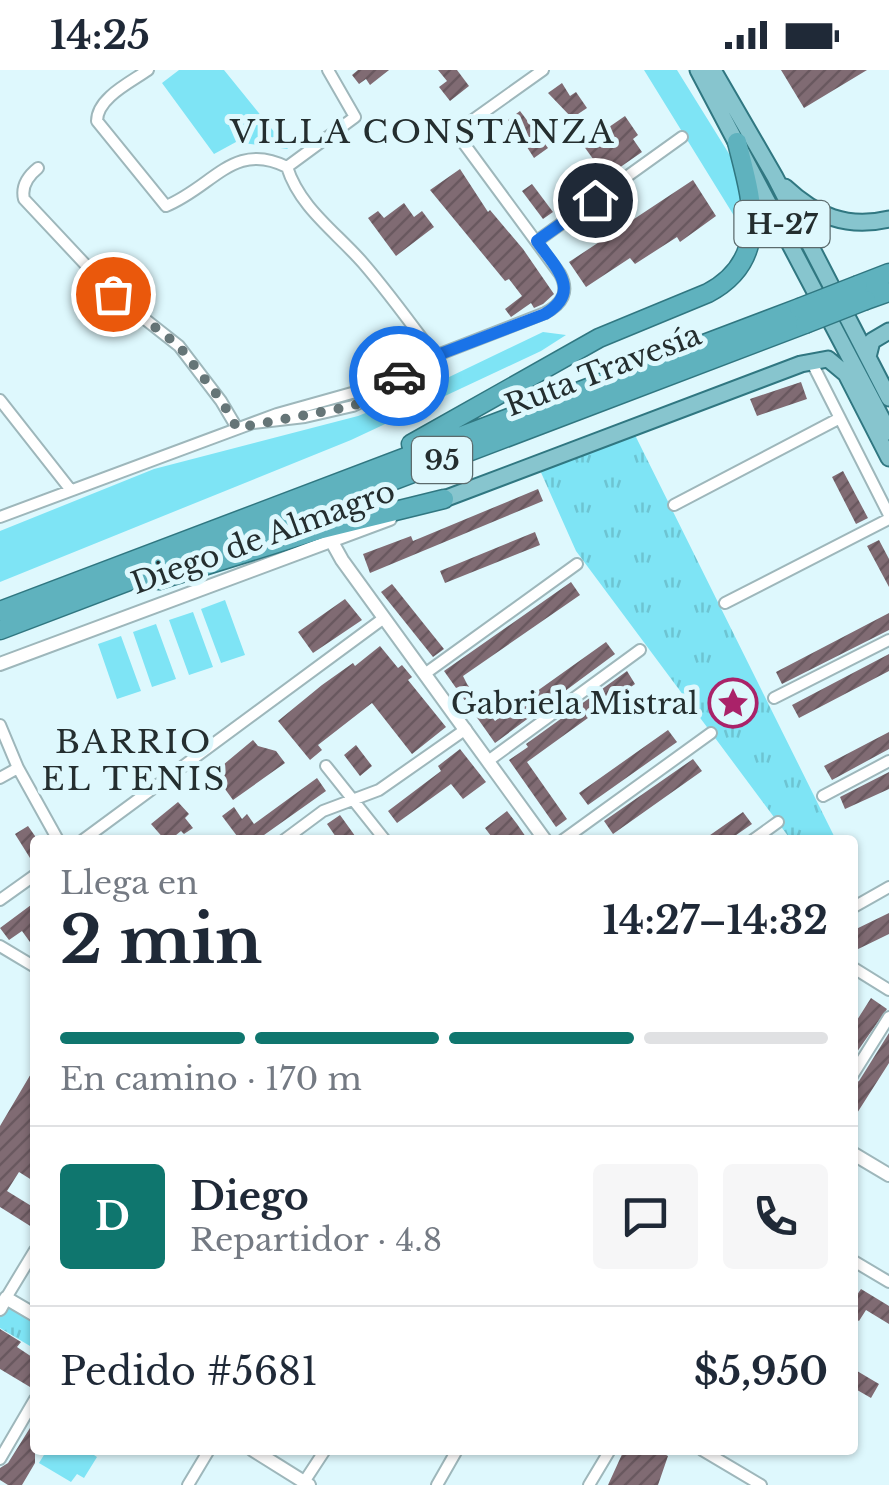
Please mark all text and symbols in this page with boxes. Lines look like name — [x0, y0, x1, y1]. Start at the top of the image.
text: 14:25 — [50, 12, 150, 59]
district label: VILLA CONSTANZA — [229, 112, 616, 152]
pin — [553, 158, 638, 243]
icon: home — [568, 173, 623, 228]
road number: H-27 — [734, 201, 830, 247]
pin — [71, 252, 156, 337]
icon: bag — [86, 267, 141, 322]
street label: Ruta Travesía — [500, 316, 706, 424]
courier — [349, 326, 449, 426]
icon: car — [372, 349, 427, 404]
road number: 95 — [412, 437, 472, 483]
street label: Diego de Almagro — [126, 472, 400, 602]
place icon: Gabriela Mistral — [707, 677, 759, 729]
place label: Gabriela Mistral — [451, 685, 698, 722]
district label: BARRIO EL TENIS — [41, 722, 227, 799]
text: Llega en — [60, 863, 198, 903]
text: 14:27–14:32 — [603, 897, 828, 944]
text: 2 min — [60, 900, 262, 981]
text: En camino · 170 m — [60, 1059, 362, 1099]
button: chat — [593, 1164, 698, 1269]
button: phone — [723, 1164, 828, 1269]
text: Diego — [190, 1173, 309, 1220]
text: D — [95, 1193, 130, 1240]
text: Repartidor · 4.8 — [190, 1220, 442, 1260]
text: Pedido #5681 — [60, 1348, 318, 1395]
text: $5,950 — [694, 1348, 828, 1395]

